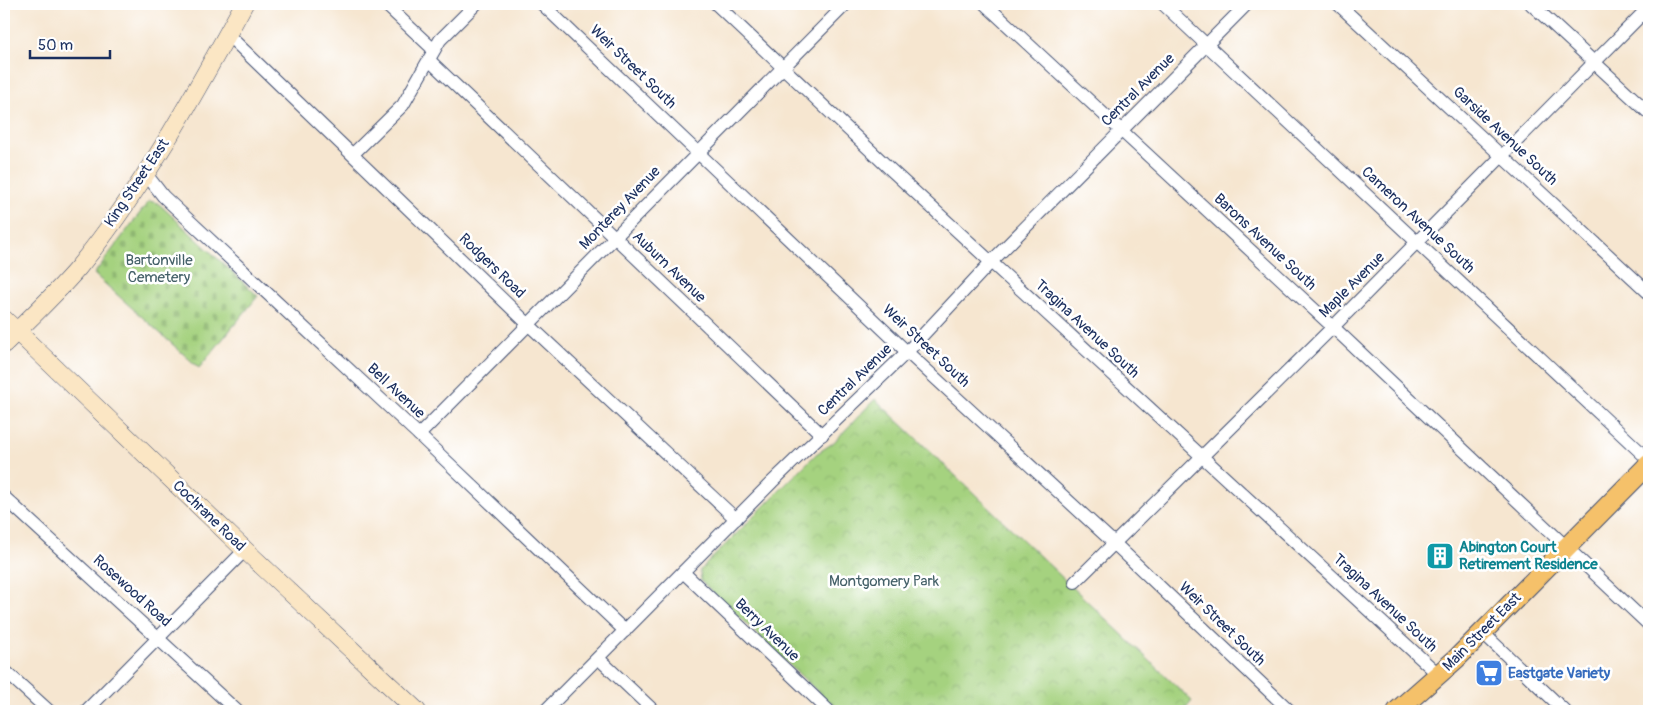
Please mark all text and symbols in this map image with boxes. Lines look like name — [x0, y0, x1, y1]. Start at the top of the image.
street label: Weir Street South — [586, 21, 680, 113]
scale bar — [30, 28, 110, 60]
text: 50 m — [38, 36, 73, 55]
street label: Central Avenue — [1097, 49, 1179, 131]
street label: Garside Avenue South — [1449, 82, 1561, 190]
street label: King Street East — [101, 134, 174, 231]
street label: Monterey Avenue — [575, 162, 665, 254]
street label: Cameron Avenue South — [1357, 162, 1479, 278]
street label: Barons Avenue South — [1210, 190, 1320, 294]
street label: Auburn Avenue — [628, 227, 710, 307]
street label: Rodgers Road — [455, 230, 529, 302]
street label: Maple Avenue — [1315, 248, 1389, 322]
park label: Bartonville Cemetery — [125, 251, 193, 287]
street label: Tragina Avenue South — [1031, 276, 1143, 382]
street label: Weir Street South — [878, 301, 974, 391]
street label: Central Avenue — [814, 339, 897, 420]
street label: Bell Avenue — [363, 359, 429, 423]
street label: Cochrane Road — [169, 476, 249, 556]
place label: Abington Court Retirement Residence — [1459, 538, 1598, 574]
building icon: Abington Court Retirement Residence — [1425, 541, 1455, 571]
street label: Tragina Avenue South — [1329, 550, 1441, 656]
street label: Rosewood Road — [89, 551, 175, 631]
park label: Montgomery Park — [829, 572, 940, 591]
street label: Weir Street South — [1175, 578, 1269, 670]
street label: Main Street East — [1439, 588, 1526, 675]
street label: Berry Avenue — [731, 595, 804, 666]
supermarket icon: Eastgate Variety — [1474, 658, 1504, 688]
place label: Eastgate Variety — [1508, 664, 1611, 683]

